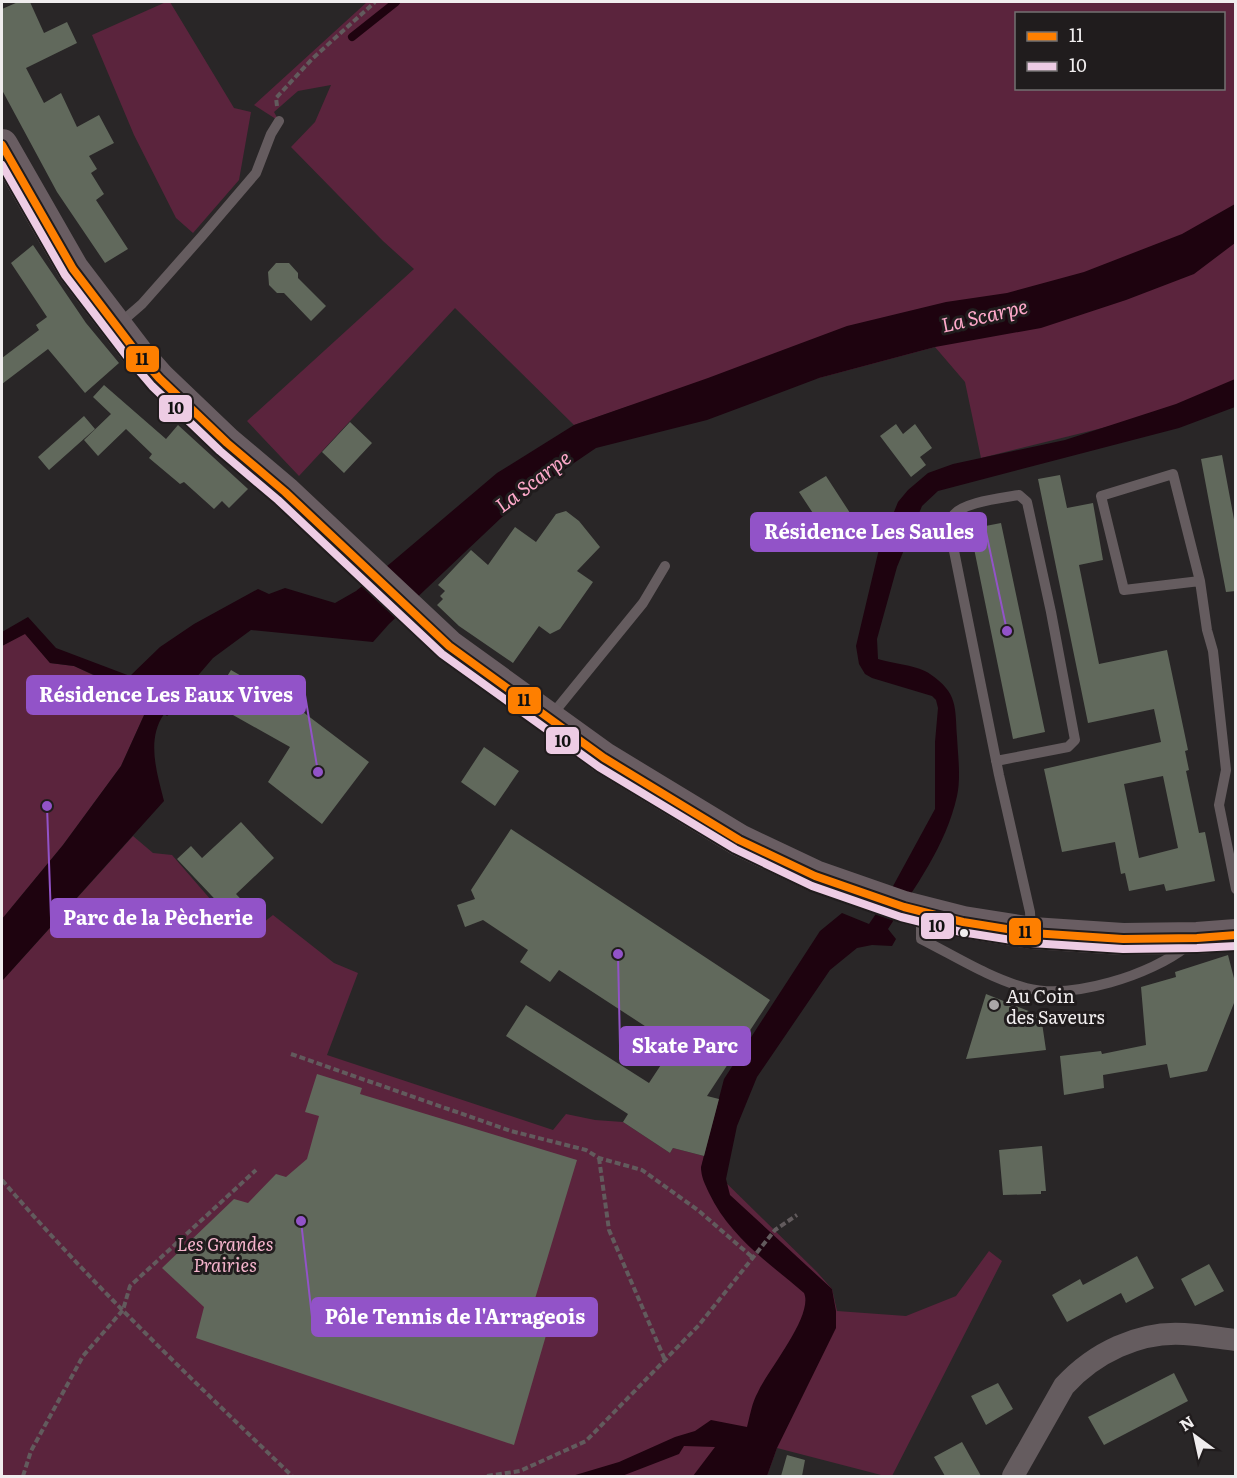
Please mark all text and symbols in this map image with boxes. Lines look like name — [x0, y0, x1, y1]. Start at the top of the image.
legend — [1015, 12, 1225, 90]
text: 11 — [1069, 21, 1084, 48]
text: 10 — [1069, 51, 1087, 78]
water label: La Scarpe — [938, 289, 1030, 339]
line badge: 11 — [125, 345, 160, 373]
text: 11 — [135, 346, 149, 370]
line badge: 10 — [158, 394, 193, 423]
text: 10 — [168, 395, 184, 419]
water label: La Scarpe — [488, 442, 576, 518]
callout: Résidence Les Saules — [751, 513, 986, 551]
text: Résidence Les Saules — [764, 515, 974, 545]
callout: Résidence Les Eaux Vives — [27, 676, 305, 714]
text: Résidence Les Eaux Vives — [39, 678, 293, 708]
line badge: 11 — [507, 686, 542, 715]
text: 11 — [517, 687, 531, 711]
line badge: 10 — [545, 726, 580, 755]
text: 10 — [555, 728, 571, 752]
callout: Parc de la Pècherie — [51, 899, 265, 937]
text: Parc de la Pècherie — [63, 901, 253, 931]
line badge: 10 — [920, 912, 955, 940]
text: 10 — [929, 913, 945, 937]
line badge: 11 — [1008, 917, 1042, 946]
text: 11 — [1018, 919, 1032, 943]
unlabelled marker — [958, 927, 970, 939]
place label: Au Coin des Saveurs — [1006, 982, 1105, 1030]
marker: Au Coin des Saveurs — [987, 998, 1001, 1012]
callout: Skate Parc — [620, 1027, 750, 1065]
text: Skate Parc — [632, 1029, 738, 1059]
park label: Les Grandes Prairies — [177, 1230, 273, 1278]
callout: Pôle Tennis de l'Arrageois — [312, 1298, 597, 1336]
text: Pôle Tennis de l'Arrageois — [325, 1300, 585, 1330]
north arrow — [1165, 1406, 1225, 1466]
text: N — [1174, 1409, 1198, 1436]

